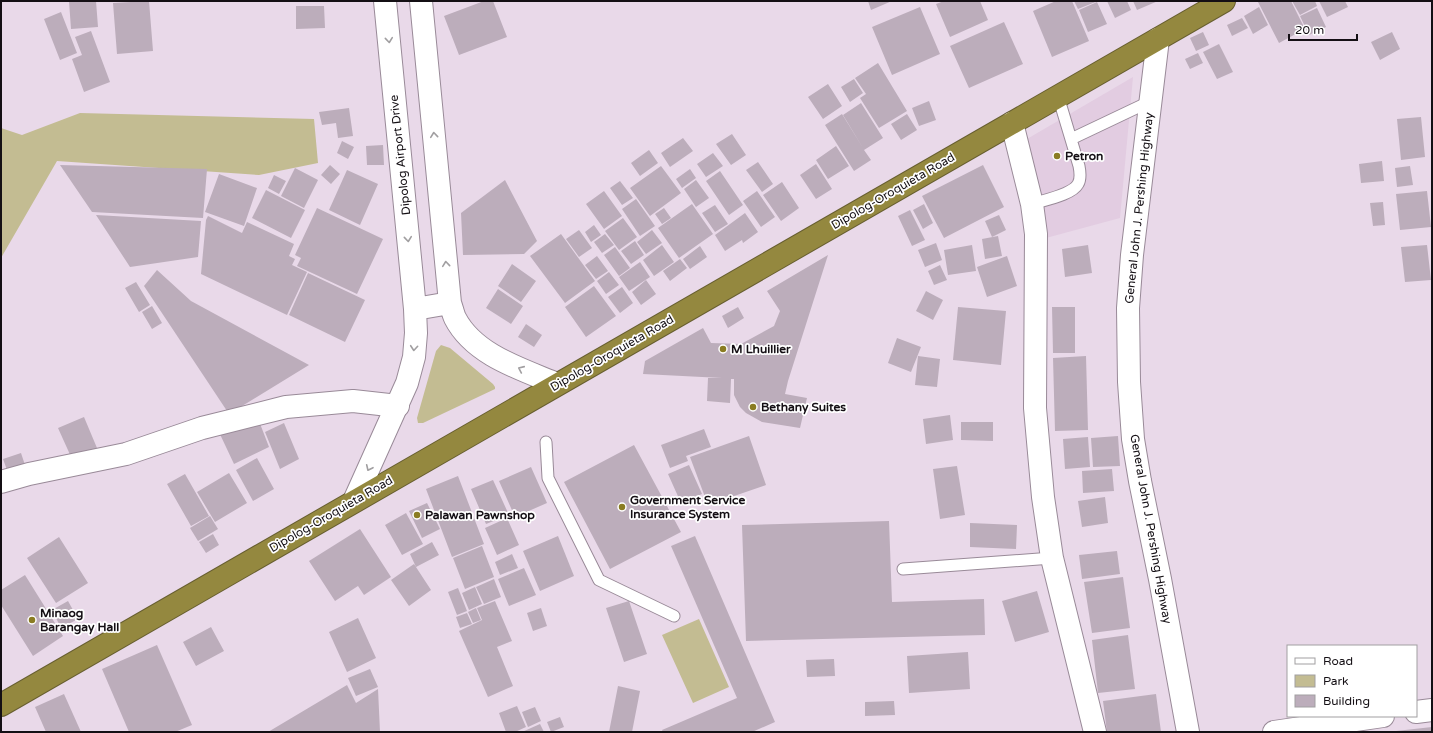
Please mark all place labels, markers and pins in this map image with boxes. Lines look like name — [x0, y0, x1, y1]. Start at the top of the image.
place label: Petron — [1065, 149, 1103, 163]
marker: Petron — [1052, 151, 1062, 161]
place label: M Lhuillier — [731, 342, 791, 356]
marker: M Lhuillier — [718, 344, 728, 354]
place label: Bethany Suites — [761, 400, 846, 415]
marker: Bethany Suites — [748, 402, 758, 412]
place label: Government Service Insurance System — [630, 493, 745, 522]
marker: Government Service Insurance System — [617, 502, 627, 512]
place label: Palawan Pawnshop — [425, 508, 535, 523]
marker: Palawan Pawnshop — [412, 510, 422, 520]
place label: Minaog Barangay Hall — [40, 606, 119, 635]
marker: Minaog Barangay Hall — [27, 615, 37, 625]

